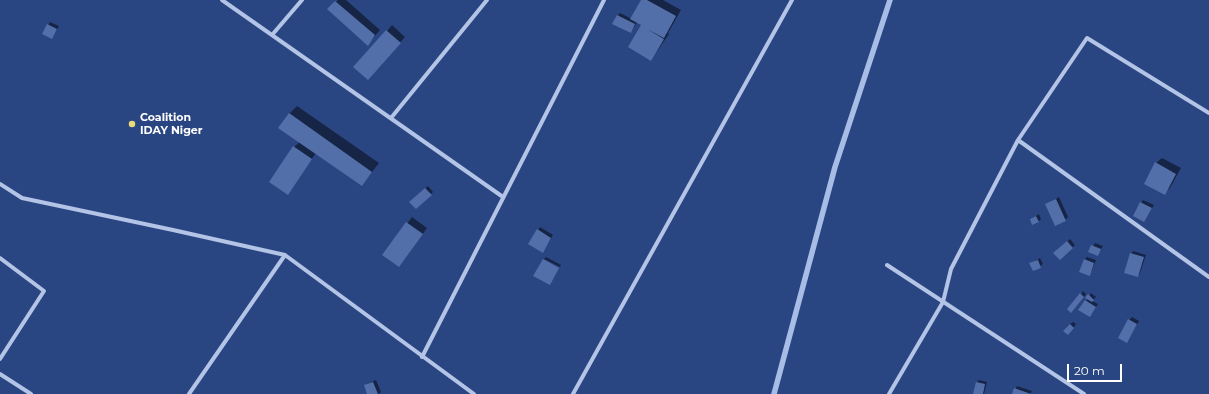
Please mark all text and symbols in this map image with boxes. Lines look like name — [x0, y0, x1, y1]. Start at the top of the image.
place label: Coalition IDAY Niger — [140, 111, 203, 137]
marker: Coalition IDAY Niger — [127, 119, 137, 129]
scale bar — [1069, 356, 1124, 382]
text: 20 m — [1074, 363, 1105, 378]

